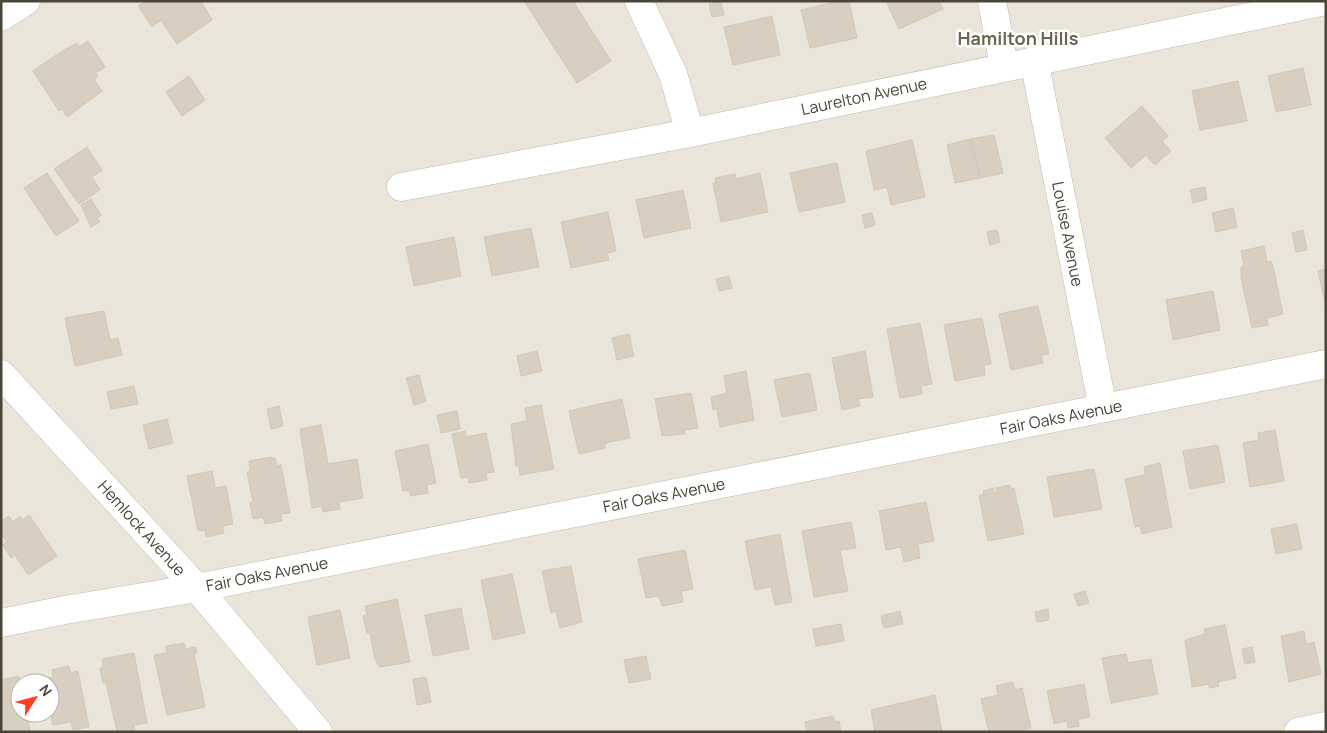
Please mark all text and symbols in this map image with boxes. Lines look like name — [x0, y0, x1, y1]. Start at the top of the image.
district label: Hamilton Hills — [958, 26, 1079, 50]
street label: Laurelton Avenue — [799, 72, 929, 120]
street label: Louise Avenue — [1047, 180, 1089, 288]
street label: Fair Oaks Avenue — [998, 394, 1124, 440]
street label: Fair Oaks Avenue — [601, 472, 727, 518]
street label: Hemlock Avenue — [93, 475, 191, 581]
street label: Fair Oaks Avenue — [204, 551, 330, 597]
north arrow — [10, 673, 60, 723]
text: N — [35, 680, 57, 700]

